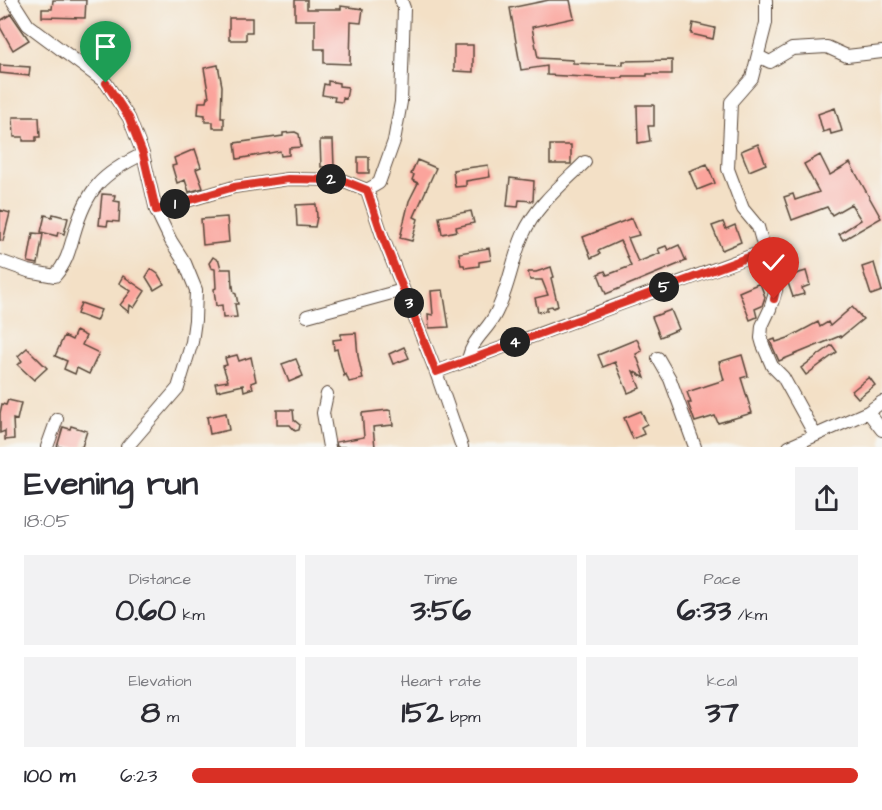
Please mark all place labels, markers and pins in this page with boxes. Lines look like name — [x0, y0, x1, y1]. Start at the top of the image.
pin — [80, 21, 131, 83]
pin: 2 — [316, 164, 346, 194]
pin: 1 — [160, 189, 190, 219]
pin — [748, 237, 799, 299]
pin: 5 — [649, 272, 679, 302]
pin: 3 — [394, 288, 424, 318]
pin: 4 — [500, 327, 530, 357]

